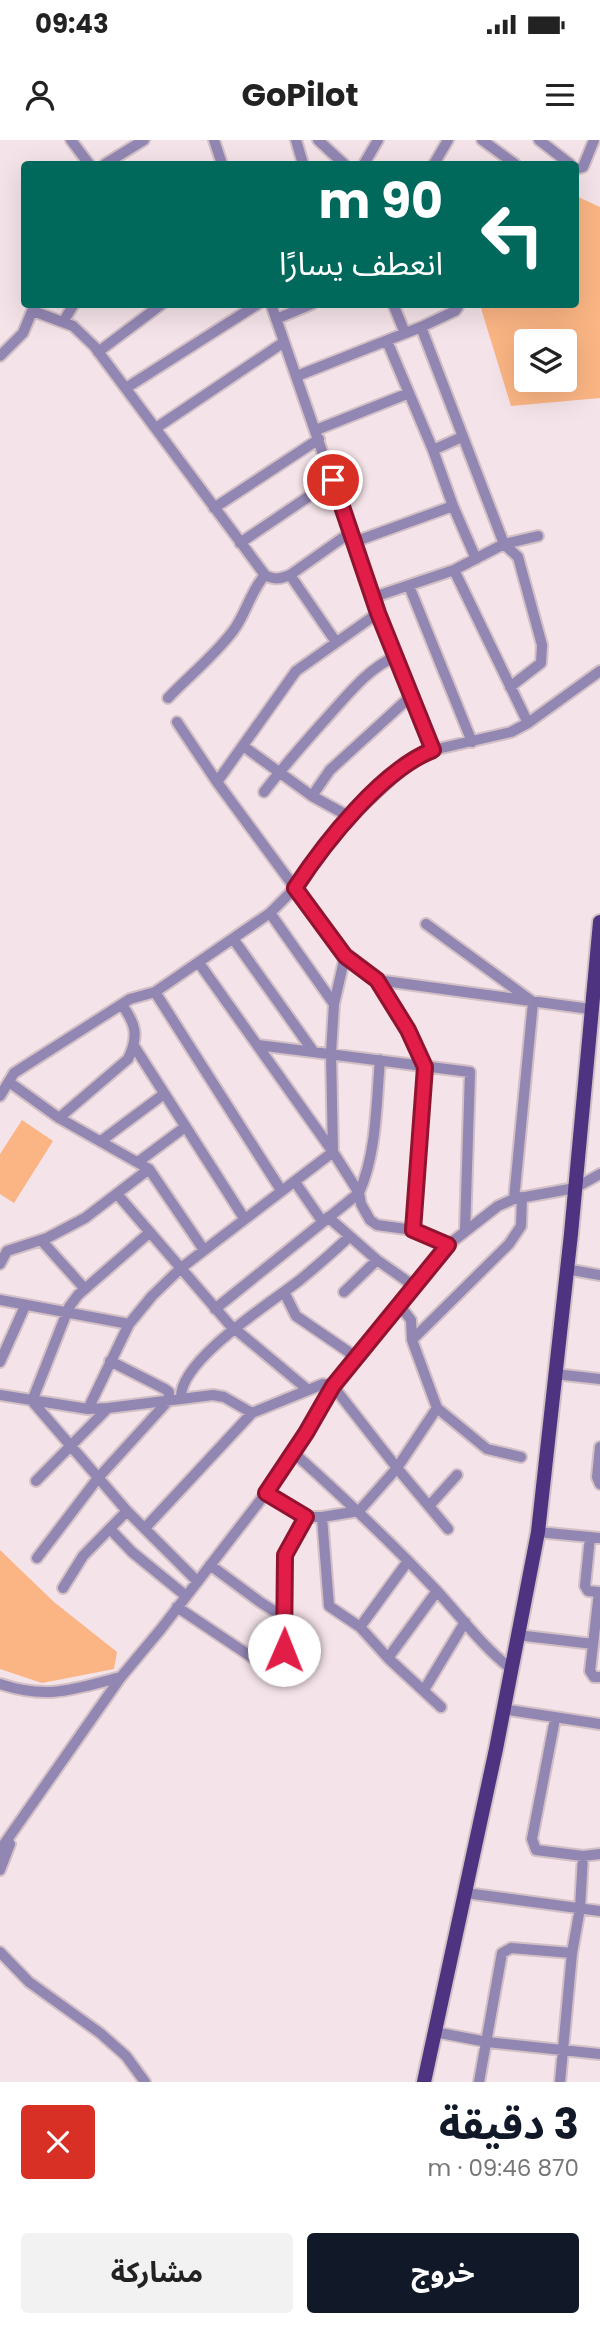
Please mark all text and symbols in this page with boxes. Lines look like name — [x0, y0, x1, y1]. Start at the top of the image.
text: 09:43 — [35, 6, 109, 42]
text: GoPilot — [242, 72, 359, 117]
icon: person — [21, 76, 59, 114]
icon: menu — [541, 76, 579, 114]
text: 90 m — [319, 167, 443, 235]
icon: left — [467, 189, 558, 280]
text: انعطف يسارًا — [279, 241, 443, 286]
map controls — [514, 329, 577, 392]
button: layers — [514, 329, 577, 392]
pin — [303, 450, 363, 510]
icon: arrive — [314, 461, 352, 499]
position arrow — [247, 1613, 321, 1687]
text: 3 دقيقة — [439, 2095, 579, 2154]
button: close — [21, 2105, 95, 2179]
text: 870 m · 09:46 — [428, 2152, 579, 2184]
button: مشاركة — [21, 2233, 293, 2313]
button: خروج — [307, 2233, 579, 2313]

